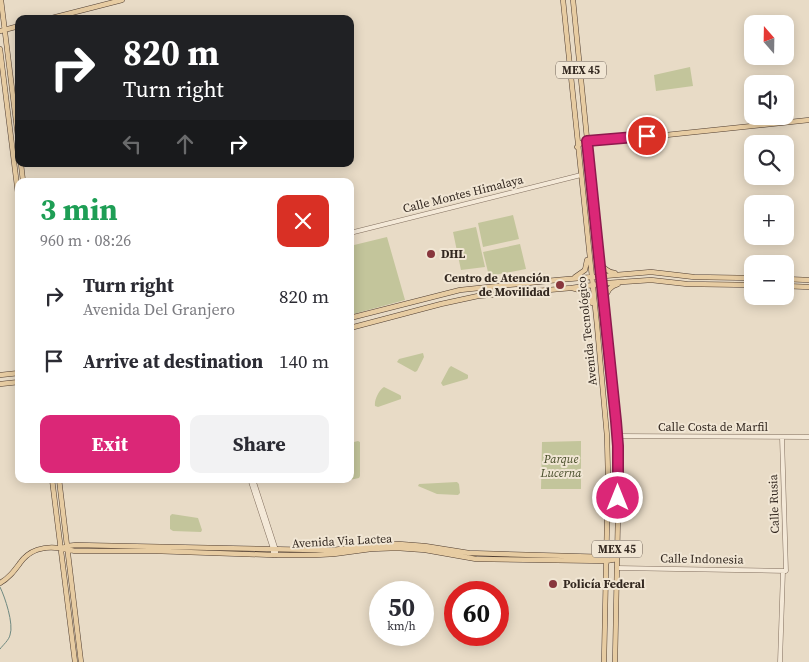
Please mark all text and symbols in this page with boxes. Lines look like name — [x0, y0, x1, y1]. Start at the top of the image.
north arrow — [744, 15, 794, 65]
map controls — [744, 15, 794, 305]
text: 820 m — [123, 29, 219, 77]
icon: right — [40, 35, 105, 100]
road number: MEX 45 — [556, 62, 606, 78]
text: Turn right — [123, 74, 224, 104]
button: sound — [744, 75, 794, 125]
pin — [626, 115, 668, 157]
icon: arrive — [633, 122, 661, 150]
icon: left — [118, 130, 146, 158]
icon: ahead — [171, 130, 199, 158]
icon: right — [224, 130, 252, 158]
button: search — [744, 135, 794, 185]
street label: Calle Montes Himalaya — [401, 171, 526, 217]
text: 3 min — [40, 189, 118, 230]
button: close — [277, 195, 329, 247]
button: + — [744, 195, 794, 245]
text: 960 m · 08:26 — [40, 229, 131, 251]
place label: DHL — [441, 246, 465, 262]
marker: DHL — [425, 248, 437, 260]
button: − — [744, 255, 794, 305]
place label: Centro de Atención de Movilidad — [444, 270, 551, 300]
text: Turn right — [83, 272, 174, 298]
street label: Avenida Tecnológico — [573, 275, 601, 386]
marker: Centro de Atención de Movilidad — [554, 279, 566, 291]
icon: right — [40, 282, 68, 310]
text: 820 m — [279, 283, 329, 309]
text: Avenida Del Granjero — [83, 298, 235, 320]
icon: arrive — [40, 347, 68, 375]
text: Arrive at destination — [83, 348, 263, 374]
text: 140 m — [279, 348, 329, 374]
button: Exit — [40, 415, 180, 473]
button: Share — [190, 415, 329, 473]
street label: Calle Costa de Marfil — [658, 419, 769, 435]
park label: Parque Lucerna — [539, 451, 582, 481]
position arrow — [591, 471, 643, 523]
street label: Calle Rusia — [765, 473, 783, 534]
street label: Avenida Via Lactea — [291, 530, 394, 552]
road number: MEX 45 — [592, 540, 642, 558]
street label: Calle Indonesia — [660, 550, 745, 568]
place label: Policía Federal — [563, 576, 645, 592]
marker: Policía Federal — [547, 578, 559, 590]
speed limit sign: 60 — [444, 581, 509, 646]
text: 50 — [388, 590, 415, 624]
text: km/h — [387, 618, 416, 634]

